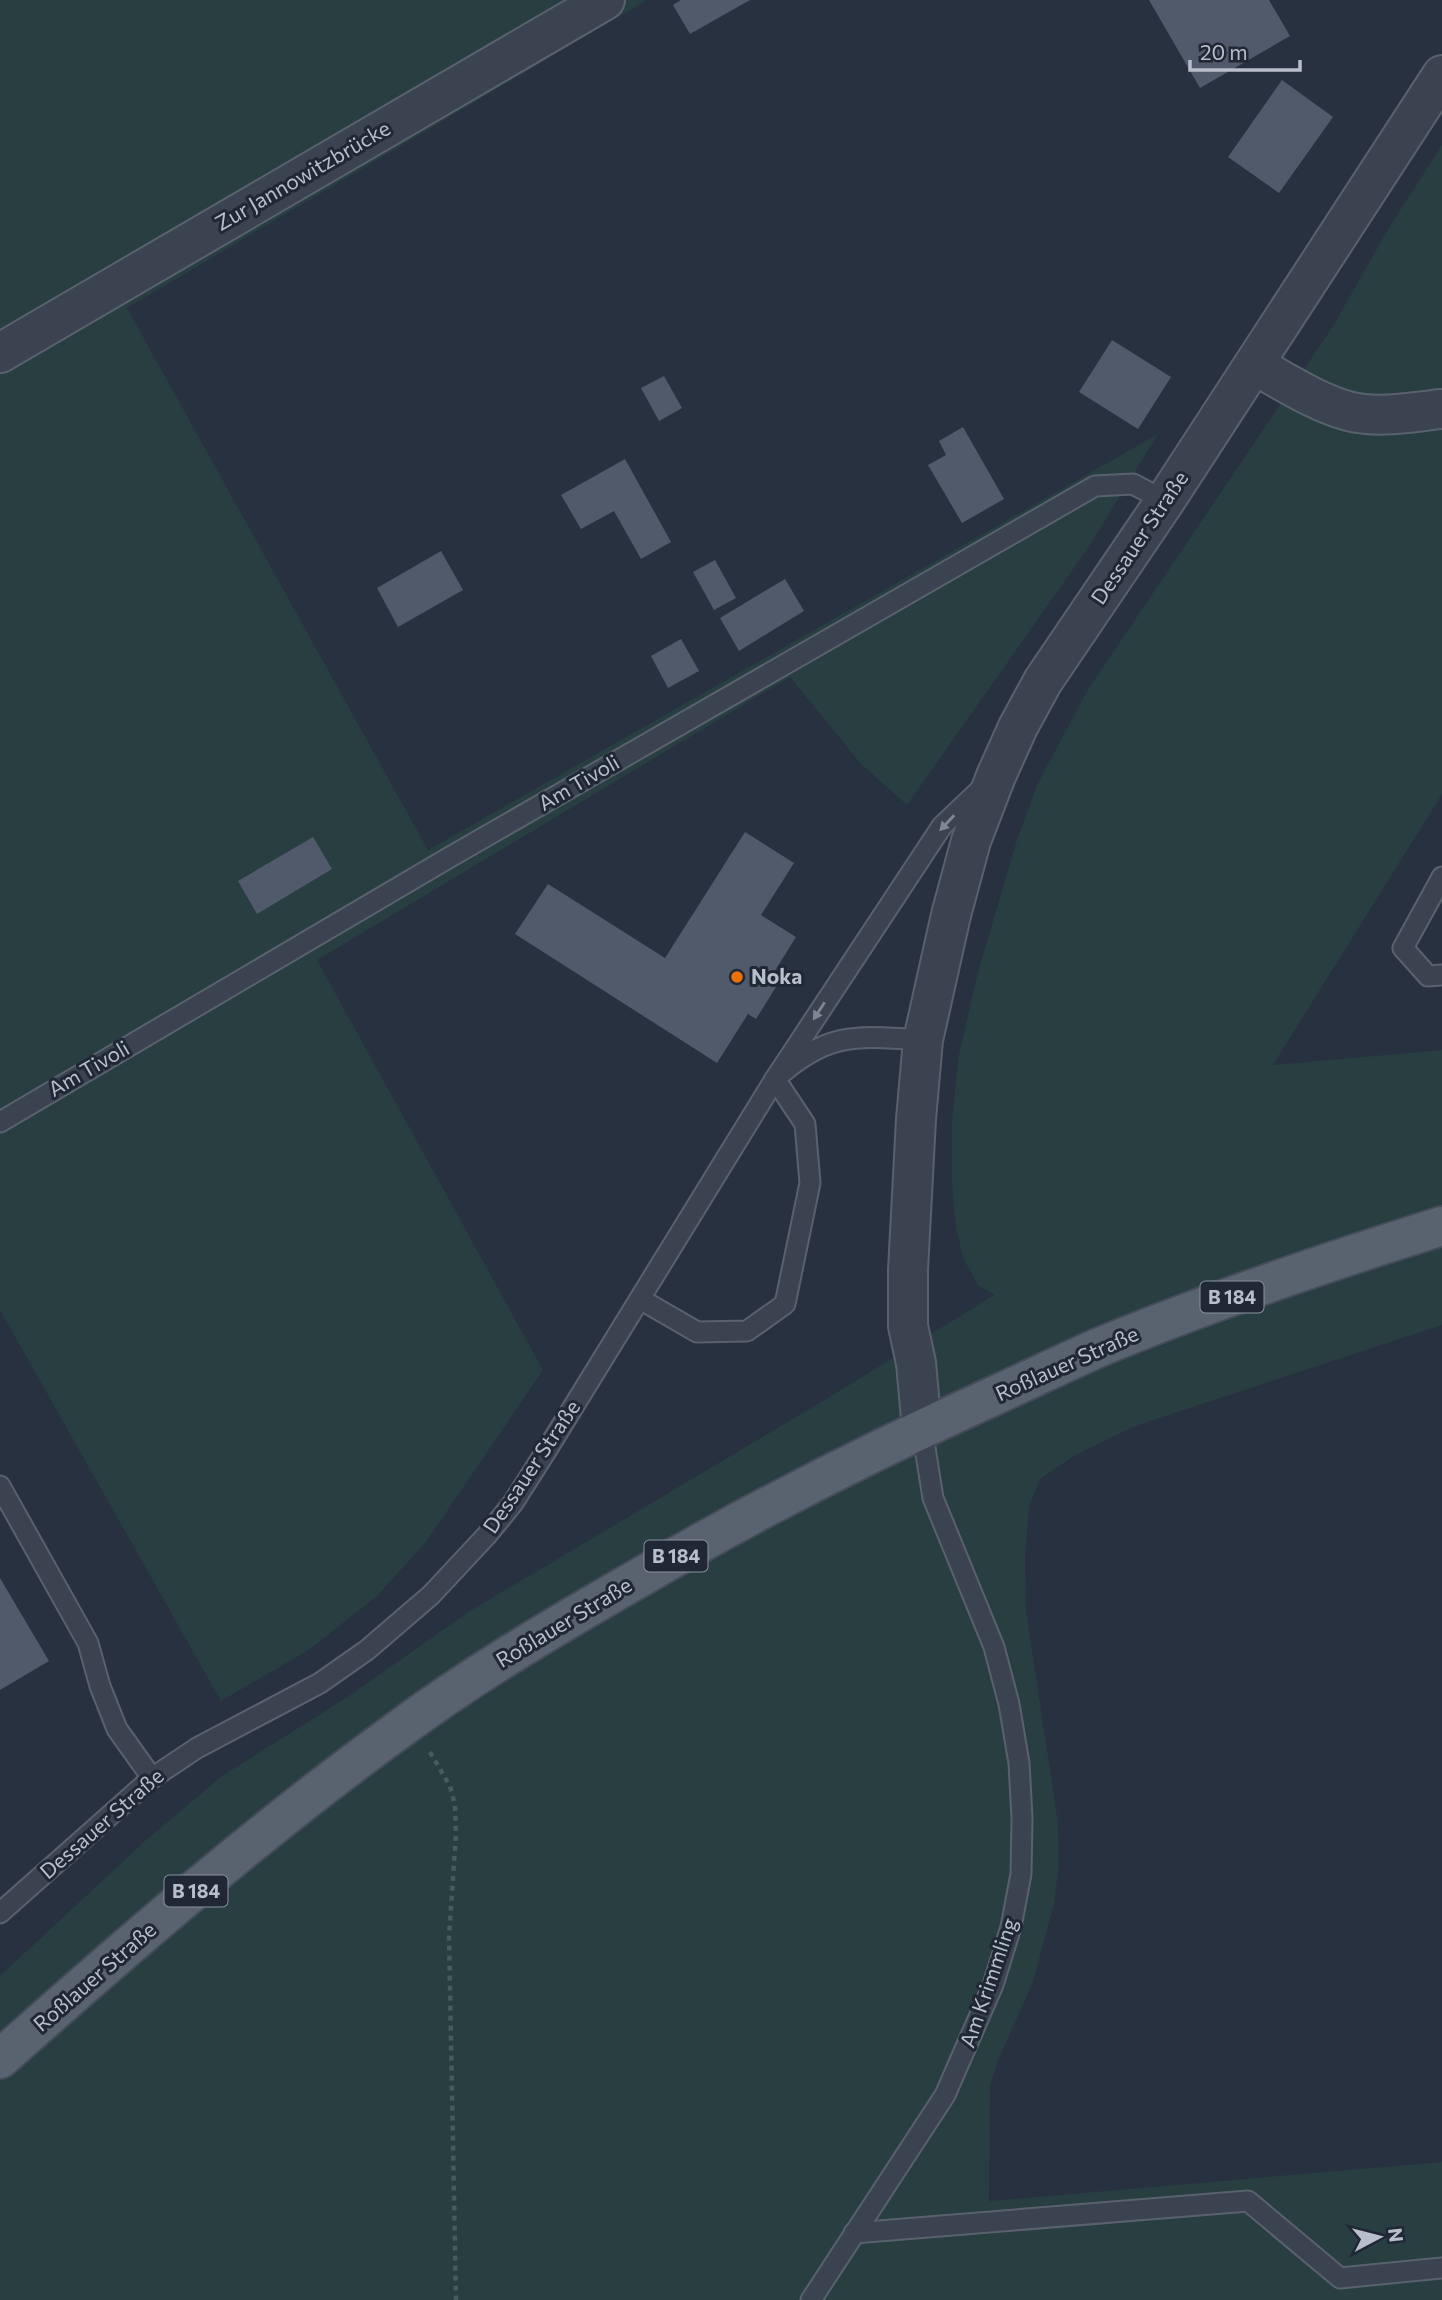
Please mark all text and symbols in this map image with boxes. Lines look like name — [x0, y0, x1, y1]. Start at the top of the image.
scale bar — [1190, 28, 1300, 72]
text: 20 m — [1200, 39, 1248, 64]
street label: Zur Jannowitzbrücke — [210, 114, 394, 235]
street label: Dessauer Straße — [1085, 466, 1193, 609]
street label: Am Tivoli — [533, 749, 623, 815]
one-way arrow — [939, 814, 955, 831]
place label: Noka — [751, 963, 802, 988]
marker: Noka — [729, 969, 745, 985]
one-way arrow — [813, 1002, 826, 1021]
street label: Am Tivoli — [43, 1035, 133, 1101]
road number: B 184 — [1200, 1282, 1264, 1312]
street label: Roßlauer Straße — [991, 1320, 1142, 1405]
street label: Dessauer Straße — [477, 1395, 585, 1538]
road number: B 184 — [644, 1540, 708, 1572]
street label: Roßlauer Straße — [491, 1571, 636, 1672]
street label: Dessauer Straße — [34, 1762, 168, 1883]
road number: B 184 — [164, 1876, 228, 1907]
street label: Am Krimmling — [954, 1914, 1021, 2051]
street label: Roßlauer Straße — [28, 1916, 160, 2036]
north arrow — [1344, 2202, 1414, 2272]
text: N — [1384, 2226, 1409, 2243]

